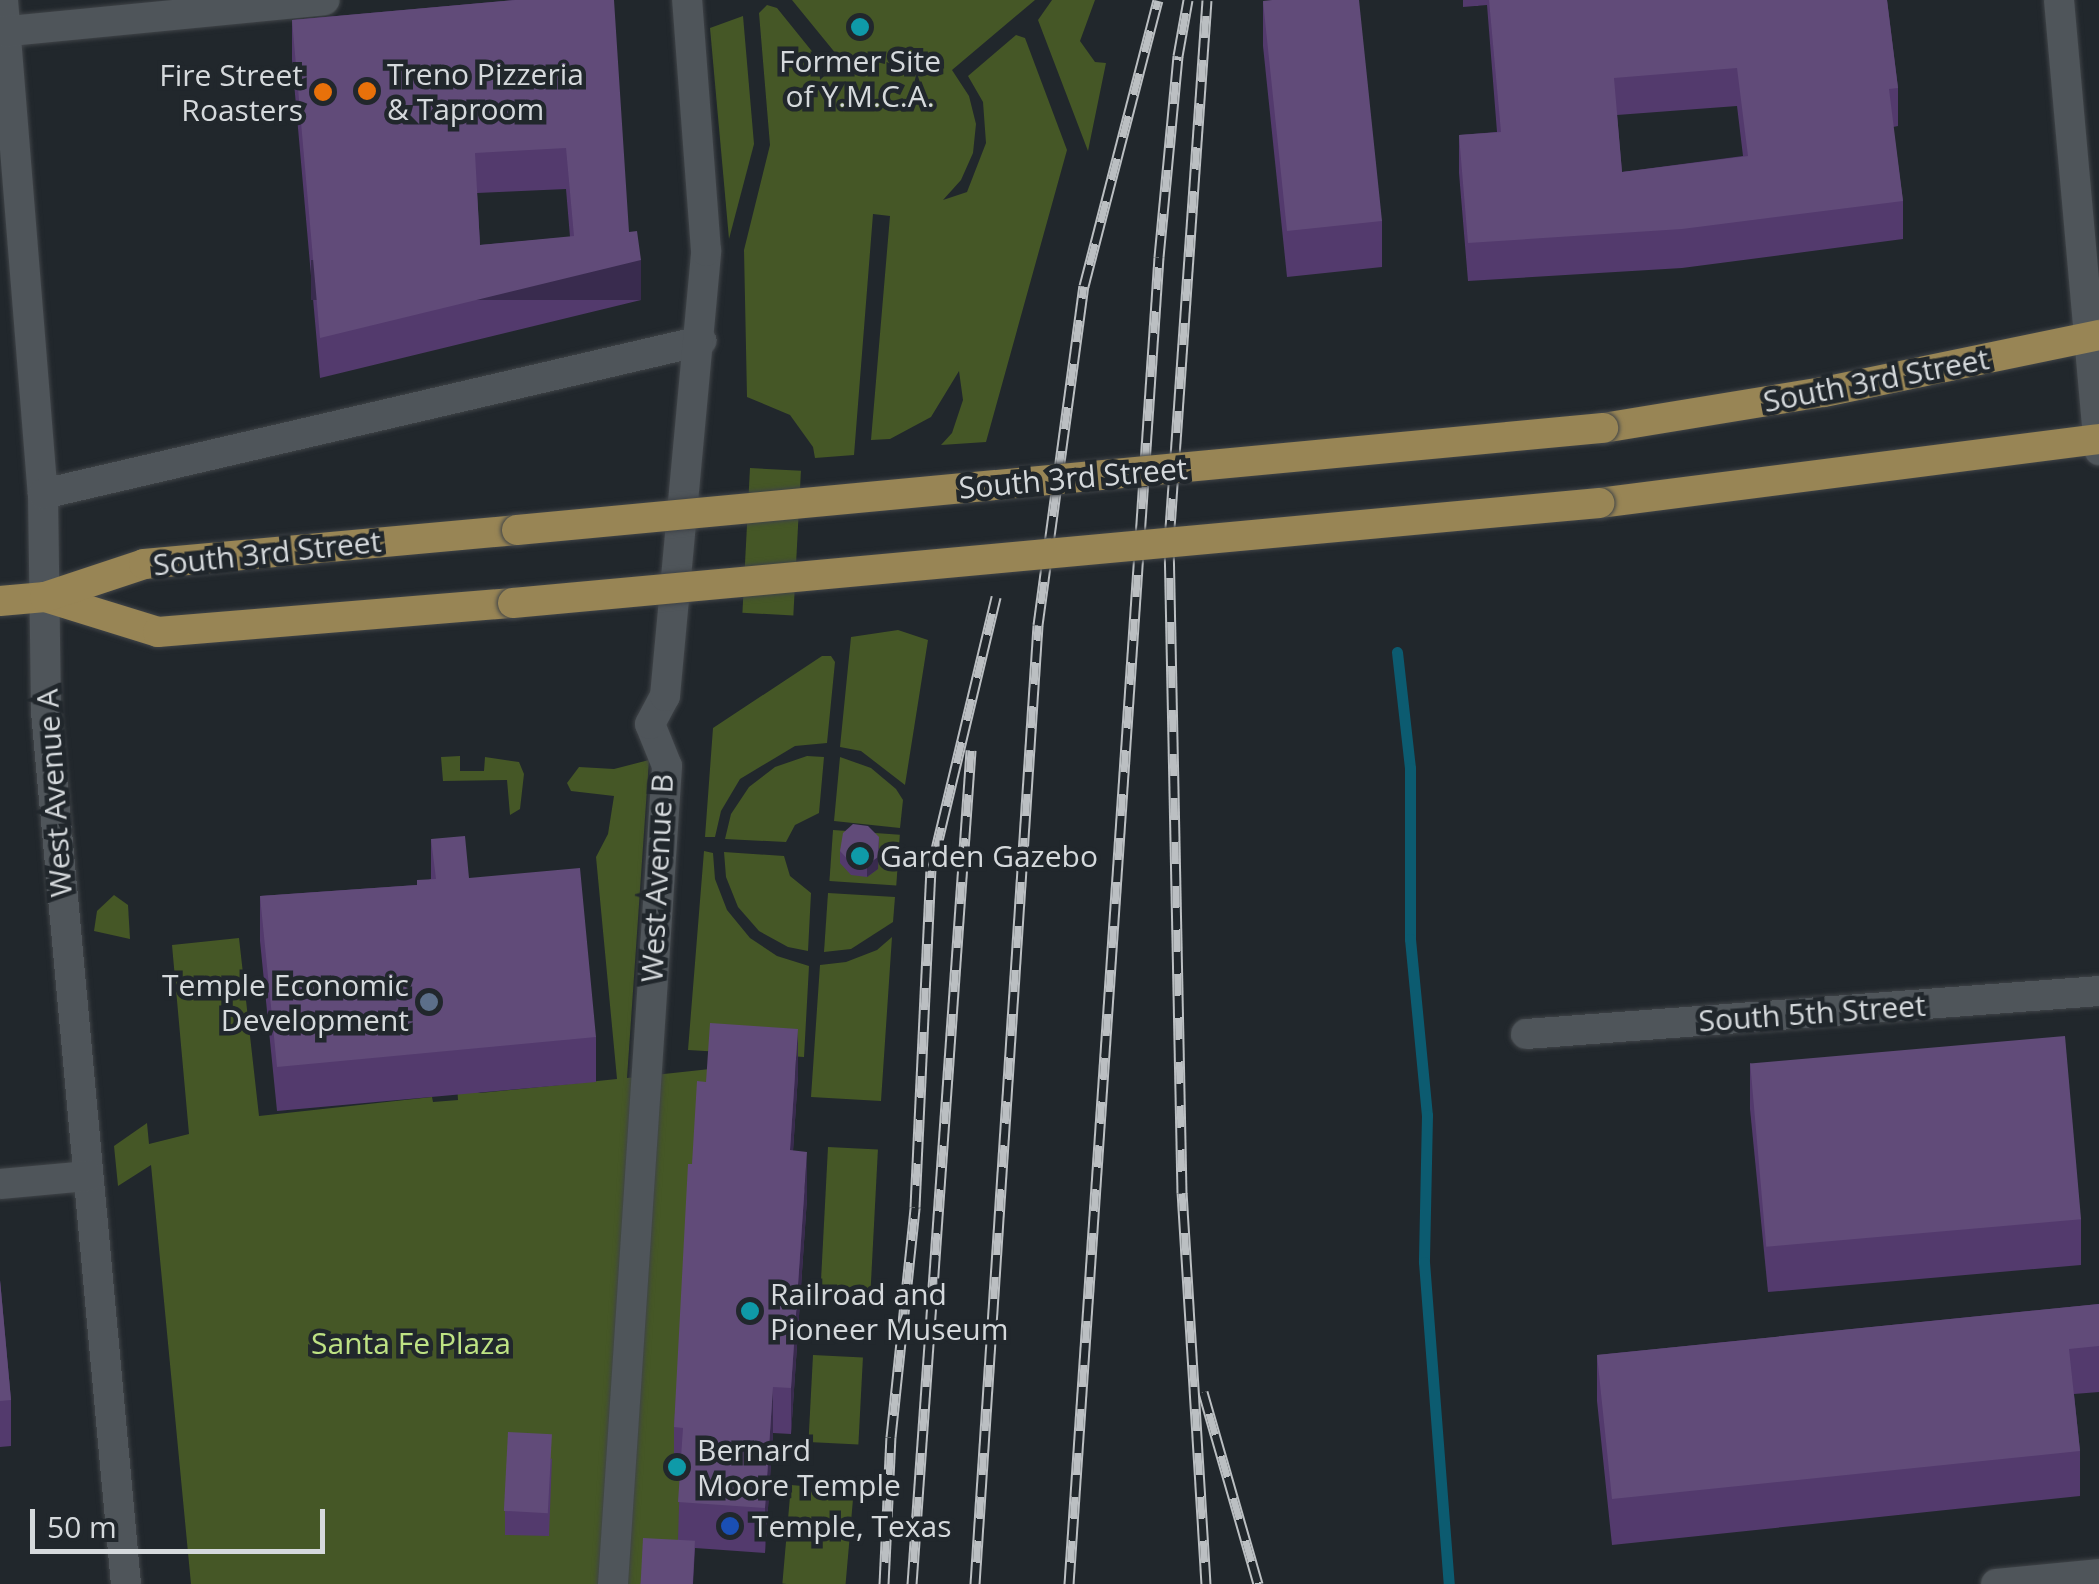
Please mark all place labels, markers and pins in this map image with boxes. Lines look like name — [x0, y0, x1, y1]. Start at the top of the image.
marker: Former Site of Y.M.C.A. — [849, 16, 871, 38]
place label: Former Site of Y.M.C.A. — [779, 43, 941, 114]
place label: Treno Pizzeria & Taproom — [387, 56, 584, 126]
place label: Fire Street Roasters — [159, 57, 303, 128]
marker: Treno Pizzeria & Taproom — [356, 80, 378, 102]
marker: Fire Street Roasters — [312, 81, 334, 103]
place label: Garden Gazebo — [880, 838, 1098, 874]
marker: Garden Gazebo — [849, 845, 871, 867]
place label: Temple Economic Development — [162, 967, 409, 1038]
marker: Temple Economic Development — [418, 991, 440, 1013]
place label: Railroad and Pioneer Museum — [770, 1276, 1009, 1346]
marker: Railroad and Pioneer Museum — [739, 1300, 761, 1322]
place label: Bernard Moore Temple — [697, 1432, 901, 1502]
marker: Bernard Moore Temple — [666, 1456, 688, 1478]
place label: Temple, Texas — [752, 1508, 952, 1544]
marker: Temple, Texas — [717, 1513, 743, 1539]

